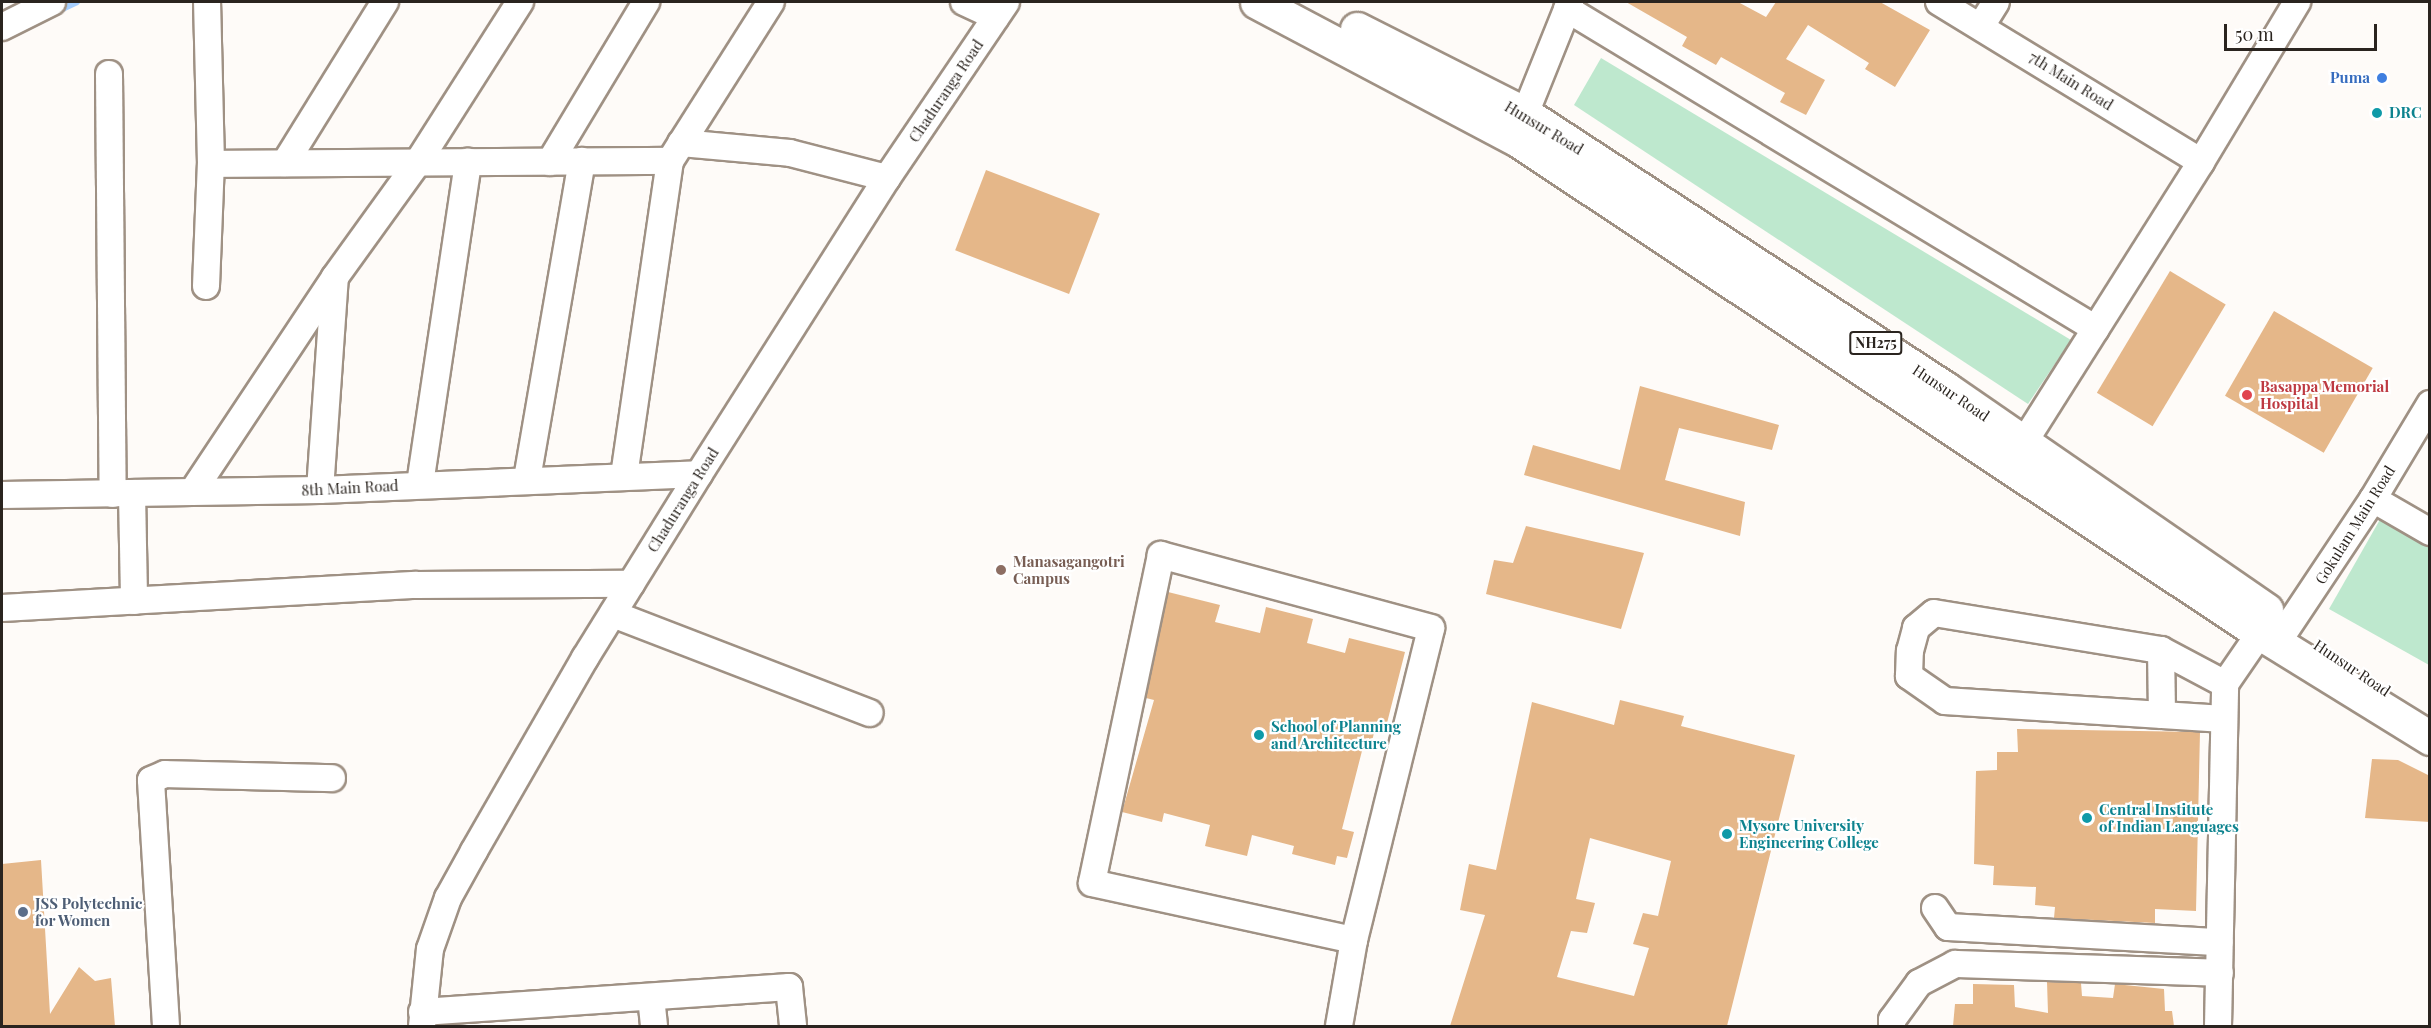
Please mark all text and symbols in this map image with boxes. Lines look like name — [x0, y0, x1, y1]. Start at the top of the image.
scale bar — [2227, 12, 2380, 50]
text: 50 m — [2235, 22, 2274, 46]
street label: Chaduranga Road — [905, 36, 987, 146]
street label: 7th Main Road — [2026, 48, 2116, 114]
place label: Puma — [2330, 69, 2370, 87]
marker: Puma — [2375, 71, 2389, 85]
street label: Hunsur Road — [1501, 97, 1587, 159]
place label: DRC — [2389, 104, 2421, 122]
marker: DRC — [2370, 106, 2384, 120]
road number: NH275 — [1849, 332, 1903, 354]
street label: Hunsur Road — [1909, 361, 1993, 425]
place label: Basappa Memorial Hospital — [2260, 377, 2389, 412]
marker: Basappa Memorial Hospital — [2238, 386, 2256, 404]
street label: Chaduranga Road — [644, 444, 722, 556]
street label: Gokulam Main Road — [2311, 463, 2399, 587]
street label: 8th Main Road — [301, 476, 399, 500]
place label: Manasagangotri Campus — [1013, 552, 1125, 587]
marker: Manasagangotri Campus — [994, 563, 1008, 577]
street label: Hunsur Road — [2310, 636, 2394, 700]
place label: School of Planning and Architecture — [1271, 717, 1401, 752]
marker: School of Planning and Architecture — [1252, 728, 1266, 742]
place label: Central Institute of Indian Languages — [2099, 800, 2239, 835]
marker: Central Institute of Indian Languages — [2080, 811, 2094, 825]
place label: Mysore University Engineering College — [1739, 816, 1879, 851]
marker: Mysore University Engineering College — [1720, 827, 1734, 841]
place label: JSS Polytechnic for Women — [35, 894, 142, 929]
marker: JSS Polytechnic for Women — [16, 905, 30, 919]

